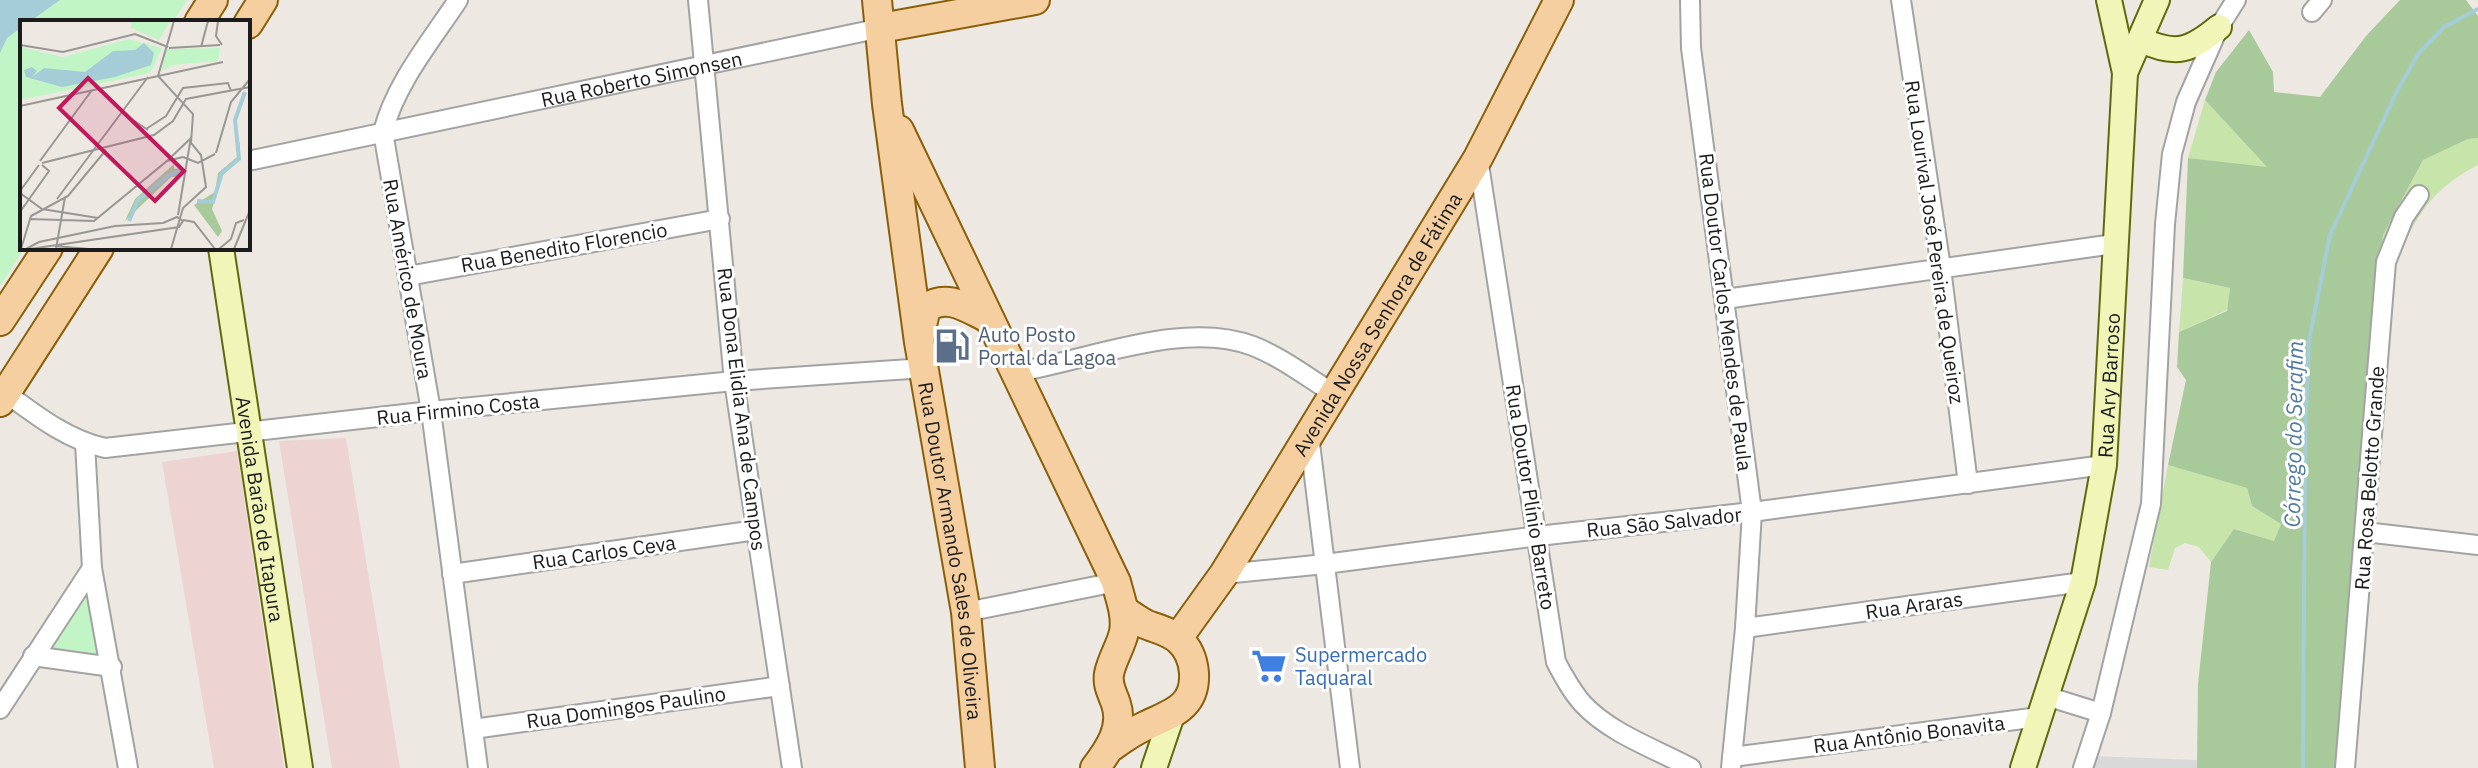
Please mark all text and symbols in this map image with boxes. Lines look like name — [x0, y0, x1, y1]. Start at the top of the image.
inset map — [20, 20, 250, 250]
street label: Rua Roberto Simonsen — [538, 44, 744, 113]
street label: Rua Lourival José Pereira de Queiroz — [1899, 78, 1971, 406]
street label: Rua Doutor Carlos Mendes de Paula — [1693, 151, 1759, 473]
street label: Rua Américo de Moura — [377, 177, 439, 382]
street label: Avenida Nossa Senhora de Fátima — [1286, 187, 1468, 461]
street label: Rua Benedito Florencio — [459, 216, 669, 278]
street label: Rua Dona Elidia Ana de Campos — [711, 266, 773, 552]
street label: Rua Ary Barroso — [2091, 312, 2126, 459]
place label: Auto Posto Portal da Lagoa — [978, 321, 1117, 371]
fuel station icon: Auto Posto Portal da Lagoa — [933, 327, 971, 365]
water label: Córrego do Serafim — [2277, 341, 2309, 527]
street label: Rua Rosa Belotto Grande — [2348, 365, 2390, 591]
street label: Rua Doutor Armando Sales de Oliveira — [913, 380, 989, 721]
street label: Rua Doutor Plínio Barreto — [1500, 382, 1562, 612]
street label: Rua Firmino Costa — [375, 387, 541, 431]
street label: Avenida Barão de Itapura — [230, 394, 291, 624]
street label: Rua São Salvador — [1585, 500, 1743, 544]
street label: Rua Carlos Ceva — [530, 529, 678, 575]
street label: Rua Araras — [1864, 585, 1964, 625]
place label: Supermercado Taquaral — [1295, 641, 1427, 691]
supermarket icon: Supermercado Taquaral — [1250, 647, 1288, 685]
street label: Rua Domingos Paulino — [525, 680, 727, 734]
street label: Rua Antônio Bonavita — [1812, 709, 2007, 759]

